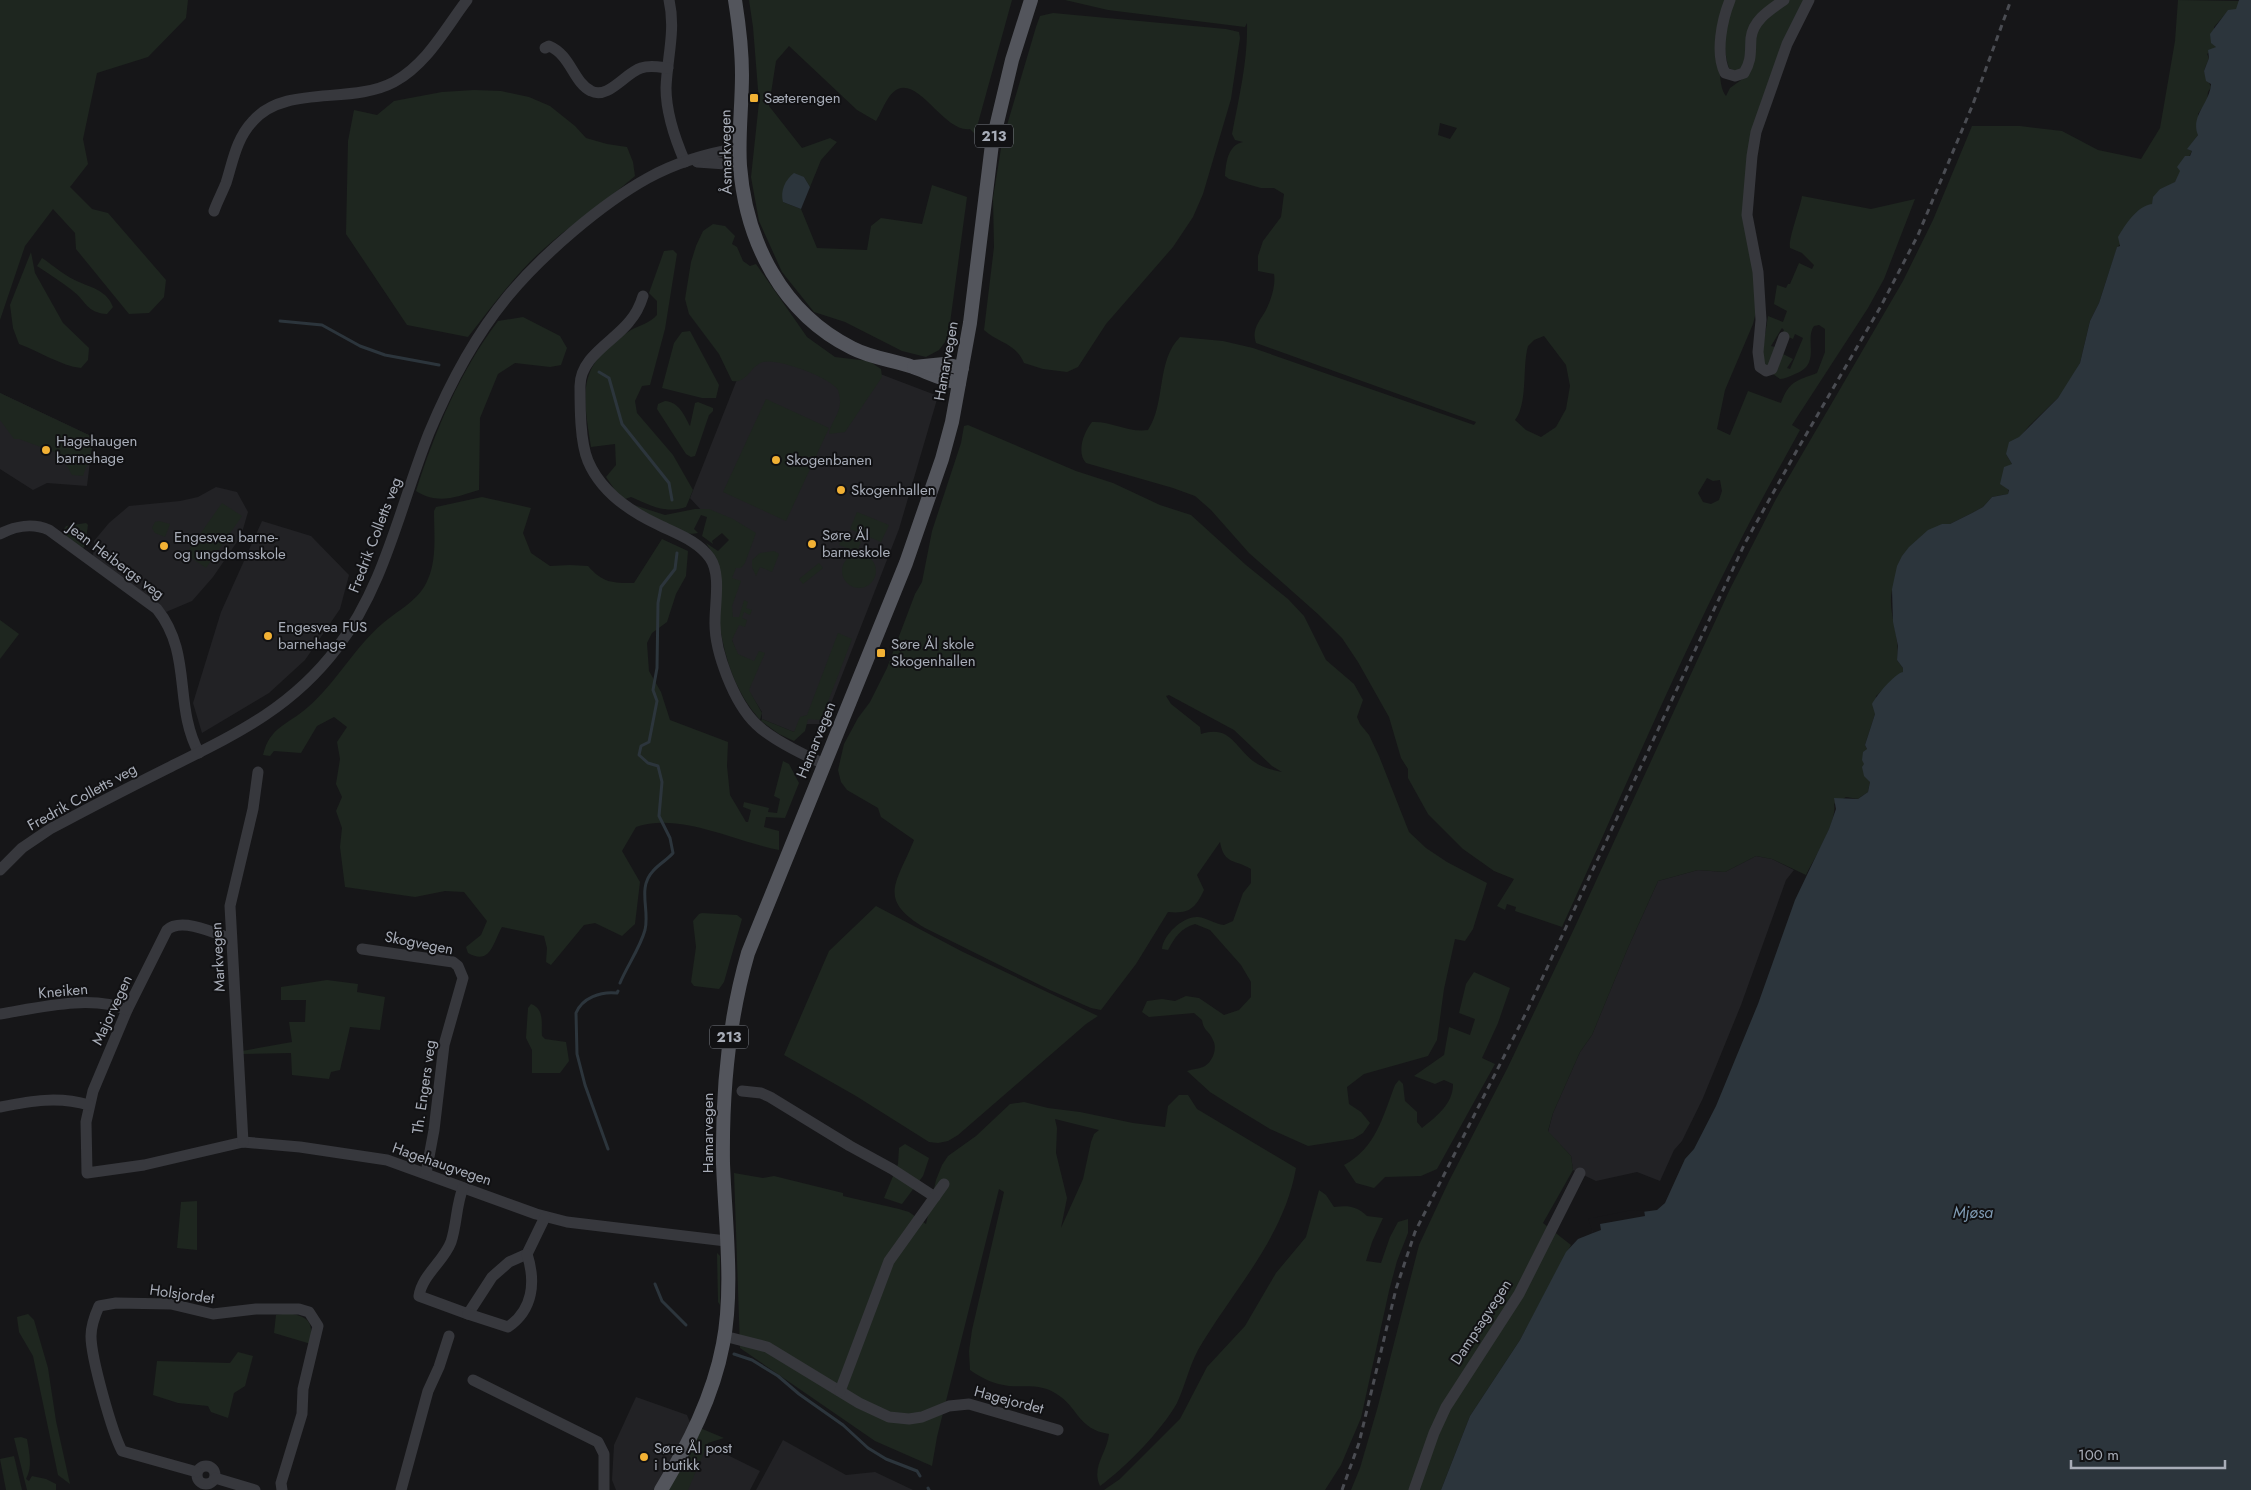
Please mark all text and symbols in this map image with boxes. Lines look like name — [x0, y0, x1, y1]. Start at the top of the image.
place label: Sæterengen — [764, 87, 841, 109]
marker: Sæterengen — [748, 92, 760, 104]
street label: Åsmarkvegen — [714, 109, 738, 195]
road number: 213 — [975, 124, 1013, 148]
street label: Hamarvegen — [928, 319, 964, 403]
place label: Hagehaugen barnehage — [56, 430, 137, 469]
marker: Hagehaugen barnehage — [40, 444, 52, 456]
place label: Skogenbanen — [786, 449, 872, 471]
marker: Skogenbanen — [770, 454, 782, 466]
street label: Fredrik Colletts veg — [343, 474, 407, 596]
place label: Skogenhallen — [851, 479, 936, 501]
marker: Skogenhallen — [835, 484, 847, 496]
street label: Jean Heibergs veg — [61, 516, 169, 605]
place label: Søre Ål barneskole — [822, 524, 891, 563]
place label: Engesvea barne- og ungdomsskole — [174, 526, 286, 565]
marker: Søre Ål barneskole — [806, 538, 818, 550]
marker: Engesvea barne- og ungdomsskole — [158, 540, 170, 552]
place label: Engesvea FUS barnehage — [278, 616, 367, 655]
marker: Engesvea FUS barnehage — [262, 630, 274, 642]
place label: Søre Ål skole Skogenhallen — [891, 633, 976, 672]
marker: Søre Ål skole Skogenhallen — [875, 647, 887, 659]
street label: Hamarvegen — [791, 698, 841, 782]
street label: Fredrik Colletts veg — [23, 758, 141, 836]
street label: Markvegen — [205, 922, 231, 992]
street label: Skogvegen — [383, 926, 455, 960]
street label: Majorvegen — [86, 971, 138, 1049]
street label: Kneiken — [37, 978, 89, 1004]
road number: 213 — [710, 1026, 748, 1048]
street label: Th. Engers veg — [407, 1039, 441, 1135]
street label: Hamarvegen — [697, 1093, 719, 1173]
street label: Hagehaugvegen — [389, 1137, 495, 1191]
water label: Mjøsa — [1953, 1201, 1993, 1224]
street label: Dampsagvegen — [1445, 1275, 1517, 1369]
street label: Holsjordet — [148, 1279, 216, 1309]
street label: Hagejordet — [972, 1380, 1047, 1420]
place label: Søre Ål post i butikk — [654, 1437, 732, 1476]
scale bar — [2071, 1438, 2225, 1470]
text: 100 m — [2078, 1444, 2119, 1466]
marker: Søre Ål post i butikk — [638, 1451, 650, 1463]

